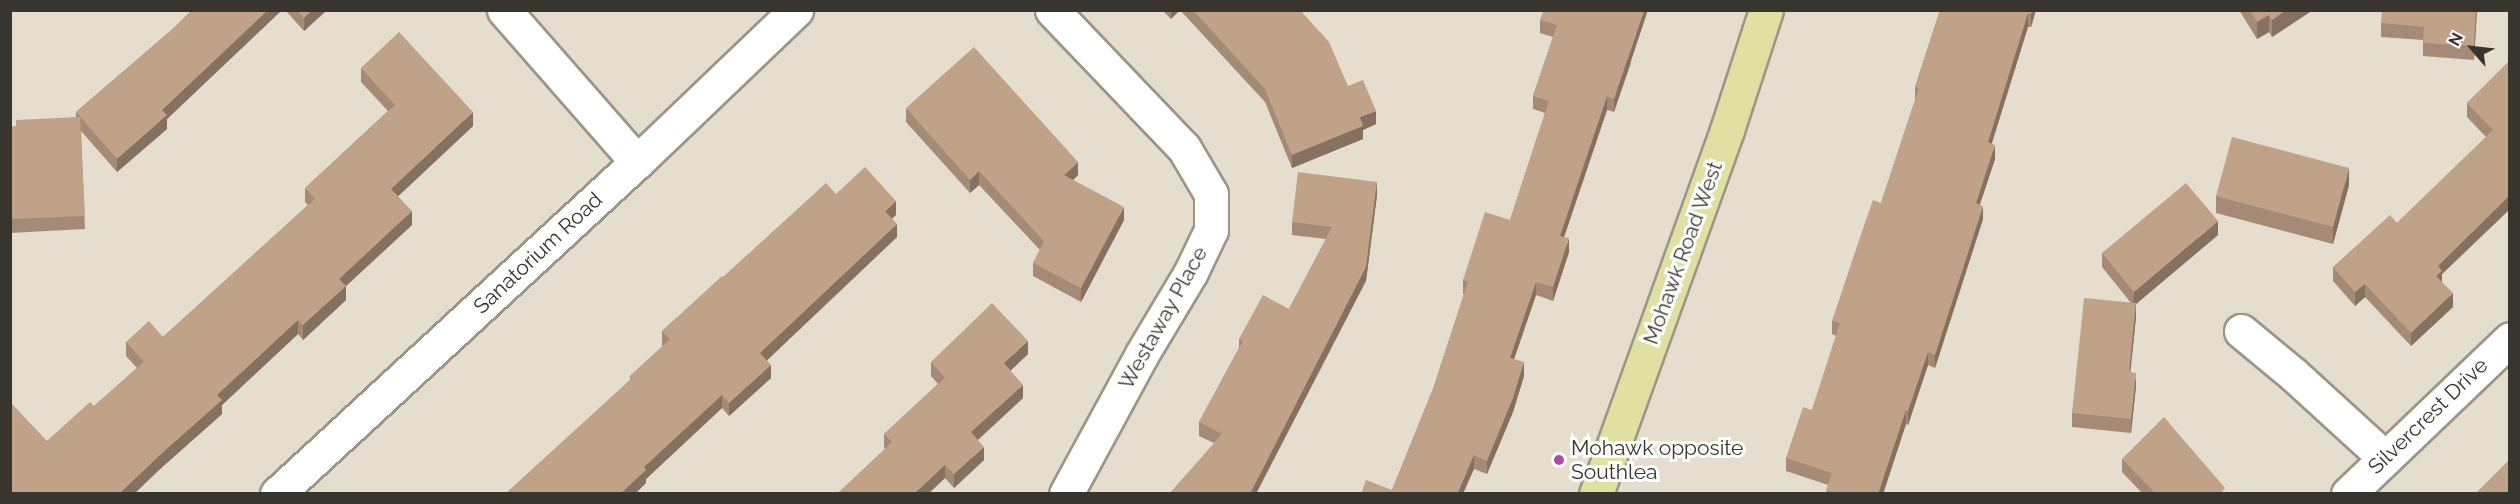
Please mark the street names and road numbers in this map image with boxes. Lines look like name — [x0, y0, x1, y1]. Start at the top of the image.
street label: Mohawk Road West — [1638, 158, 1728, 348]
street label: Sanatorium Road — [468, 187, 608, 319]
street label: Westaway Place — [1113, 242, 1213, 394]
street label: Silvercrest Drive — [2363, 353, 2493, 479]

